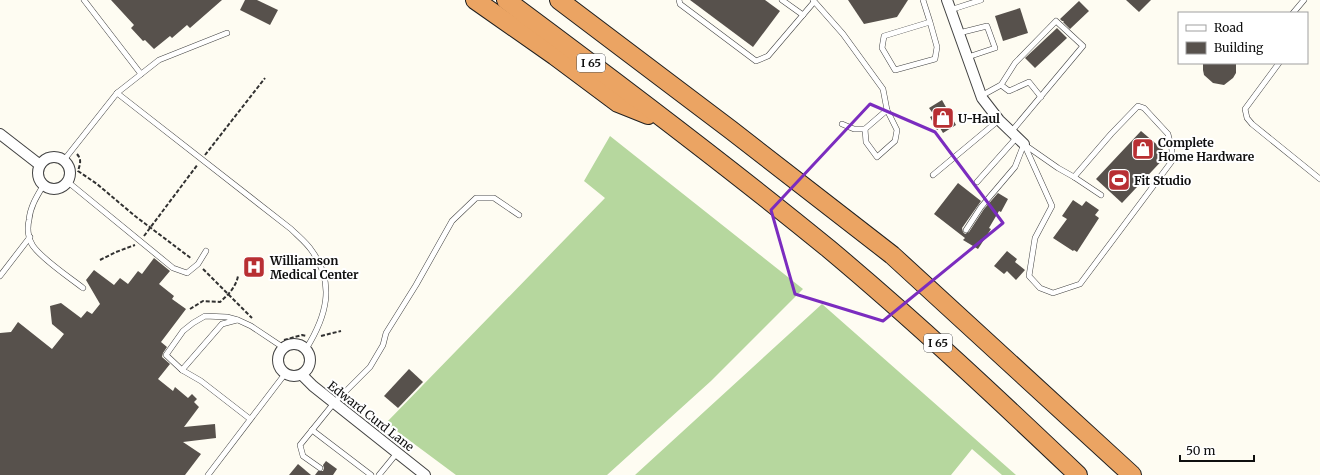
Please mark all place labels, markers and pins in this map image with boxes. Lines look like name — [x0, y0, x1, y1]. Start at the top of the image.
shop icon: U-Haul — [930, 105, 956, 131]
place label: U-Haul — [958, 111, 1000, 126]
place label: Complete Home Hardware — [1158, 135, 1255, 164]
shop icon: Complete Home Hardware — [1130, 136, 1156, 162]
sports icon: Fit Studio — [1106, 167, 1132, 193]
place label: Fit Studio — [1134, 173, 1191, 188]
place label: Williamson Medical Center — [269, 253, 359, 282]
hospital icon: Williamson Medical Center — [241, 254, 267, 280]

